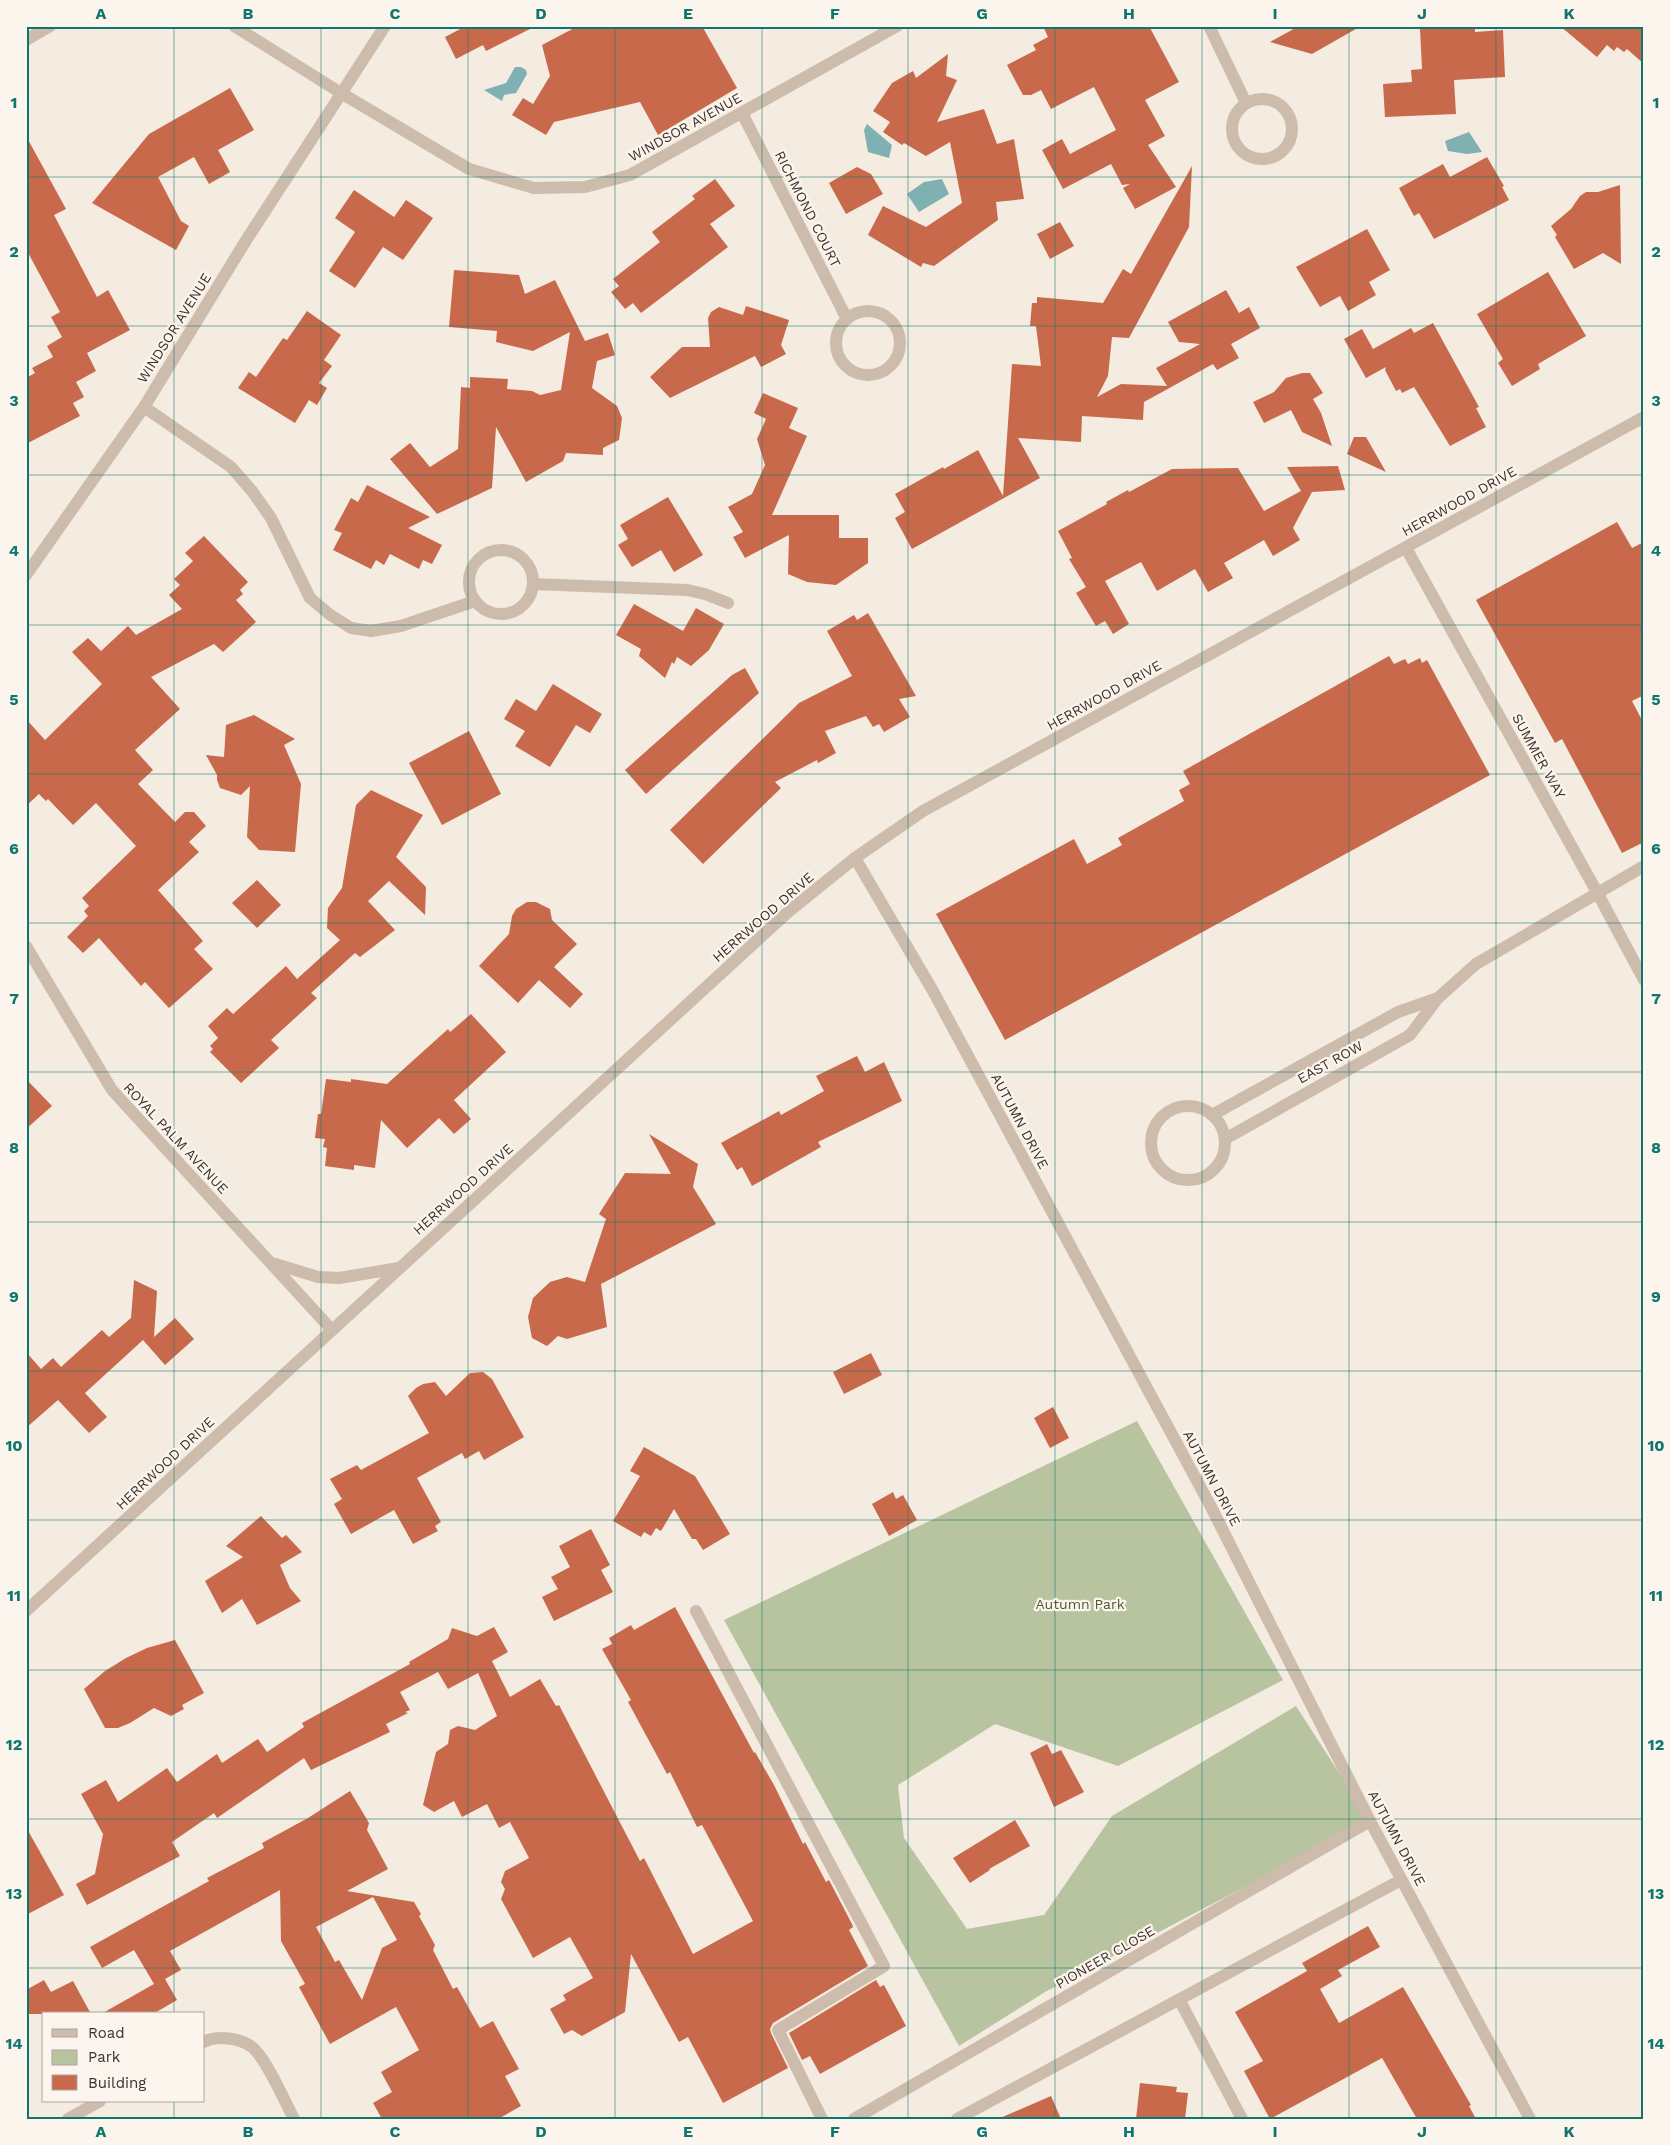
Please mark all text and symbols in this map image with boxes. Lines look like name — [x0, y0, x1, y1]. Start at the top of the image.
text: A — [96, 4, 107, 23]
text: B — [243, 4, 254, 23]
text: C — [390, 4, 401, 23]
text: D — [535, 4, 547, 23]
text: E — [683, 4, 693, 23]
text: F — [830, 4, 840, 23]
text: G — [976, 4, 988, 23]
text: H — [1123, 4, 1135, 23]
text: I — [1272, 4, 1278, 23]
text: J — [1417, 4, 1427, 23]
text: K — [1563, 4, 1575, 23]
street label: WINDSOR AVENUE — [626, 89, 744, 165]
text: 1 — [11, 93, 17, 112]
text: 1 — [1653, 93, 1659, 112]
street label: RICHMOND COURT — [772, 148, 845, 270]
text: 2 — [9, 242, 19, 261]
text: 2 — [1651, 242, 1661, 261]
street label: WINDSOR AVENUE — [134, 270, 214, 386]
text: 3 — [9, 391, 19, 410]
text: 3 — [1651, 391, 1661, 410]
street label: HERRWOOD DRIVE — [1399, 463, 1519, 539]
text: 4 — [9, 541, 19, 560]
text: 4 — [1651, 541, 1661, 560]
street label: HERRWOOD DRIVE — [1044, 657, 1164, 733]
text: 5 — [9, 690, 19, 709]
text: 5 — [1651, 690, 1661, 709]
street label: SUMMER WAY — [1509, 711, 1569, 801]
text: 6 — [9, 839, 19, 858]
text: 6 — [1651, 839, 1661, 858]
street label: HERRWOOD DRIVE — [709, 869, 817, 965]
text: 7 — [9, 989, 19, 1008]
text: 7 — [1651, 989, 1661, 1008]
street label: EAST ROW — [1294, 1037, 1366, 1087]
street label: AUTUMN DRIVE — [988, 1071, 1052, 1172]
street label: ROYAL PALM AVENUE — [120, 1079, 232, 1197]
text: 8 — [9, 1138, 19, 1157]
text: 8 — [1651, 1138, 1661, 1157]
street label: HERRWOOD DRIVE — [410, 1140, 516, 1238]
text: 9 — [9, 1287, 19, 1306]
text: 9 — [1651, 1287, 1661, 1306]
street label: HERRWOOD DRIVE — [113, 1413, 217, 1513]
street label: AUTUMN DRIVE — [1180, 1428, 1244, 1529]
text: 10 — [5, 1436, 23, 1455]
text: 10 — [1647, 1436, 1665, 1455]
text: 11 — [7, 1586, 21, 1605]
text: 11 — [1649, 1586, 1663, 1605]
park label: Autumn Park — [1035, 1596, 1125, 1612]
text: 12 — [6, 1735, 22, 1754]
text: 12 — [1648, 1735, 1664, 1754]
street label: AUTUMN DRIVE — [1365, 1788, 1429, 1889]
text: 13 — [6, 1884, 22, 1903]
text: 13 — [1648, 1884, 1664, 1903]
street label: PIONEER CLOSE — [1053, 1922, 1157, 1992]
legend — [42, 2012, 205, 2102]
text: Road — [88, 2024, 125, 2042]
text: 14 — [5, 2034, 23, 2053]
text: 14 — [1647, 2034, 1665, 2053]
text: Park — [88, 2048, 121, 2066]
text: Building — [88, 2074, 146, 2092]
text: A — [96, 2122, 107, 2141]
text: B — [243, 2122, 254, 2141]
text: C — [390, 2122, 401, 2141]
text: D — [535, 2122, 547, 2141]
text: E — [683, 2122, 693, 2141]
text: F — [830, 2122, 840, 2141]
text: G — [976, 2122, 988, 2141]
text: H — [1123, 2122, 1135, 2141]
text: I — [1272, 2122, 1278, 2141]
text: J — [1417, 2122, 1427, 2141]
text: K — [1563, 2122, 1575, 2141]

